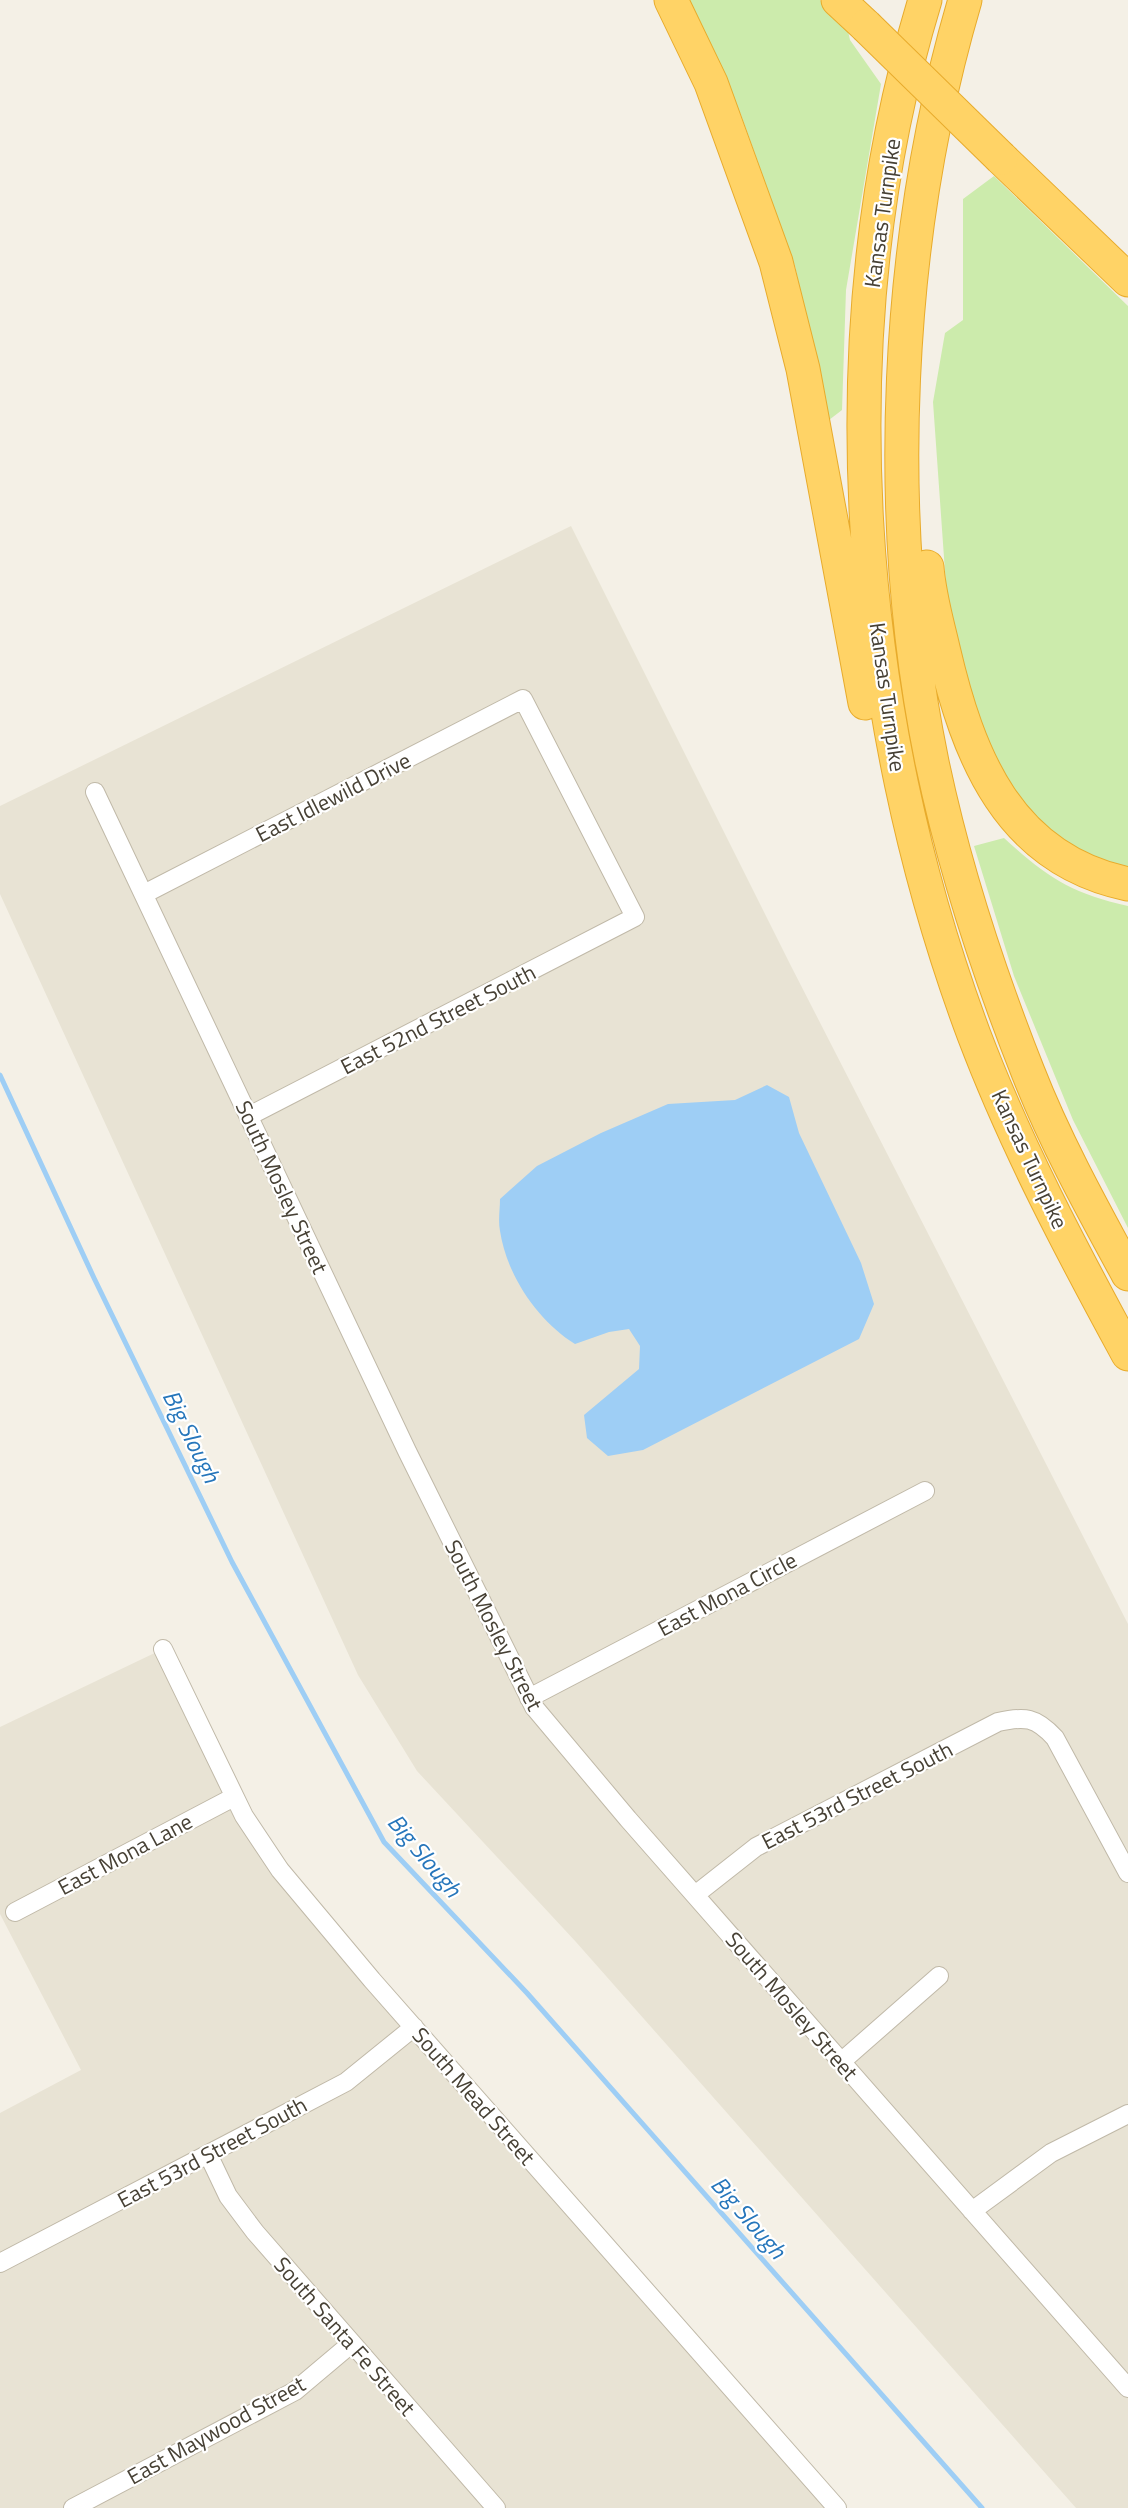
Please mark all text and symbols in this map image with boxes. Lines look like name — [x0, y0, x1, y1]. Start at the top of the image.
street label: Kansas Turnpike — [855, 136, 909, 290]
street label: Kansas Turnpike — [861, 620, 915, 774]
street label: East Idlewild Drive — [249, 743, 417, 851]
street label: East 52nd Street South — [334, 955, 542, 1083]
street label: Kansas Turnpike — [983, 1084, 1077, 1234]
street label: South Mosley Street — [227, 1095, 337, 1280]
water label: Big Slough — [154, 1383, 230, 1490]
street label: South Mosley Street — [436, 1534, 552, 1717]
street label: East Mona Circle — [651, 1543, 803, 1645]
street label: East 53rd Street South — [755, 1732, 959, 1858]
street label: East Mona Lane — [52, 1804, 198, 1904]
water label: Big Slough — [379, 1805, 471, 1905]
street label: South Mosley Street — [718, 1924, 867, 2088]
street label: South Mead Street — [404, 2019, 544, 2173]
street label: East 53rd Street South — [111, 2088, 313, 2216]
water label: Big Slough — [703, 2168, 796, 2267]
street label: South Santa Fe Street — [266, 2249, 424, 2423]
street label: East Maywood Street — [121, 2367, 312, 2493]

